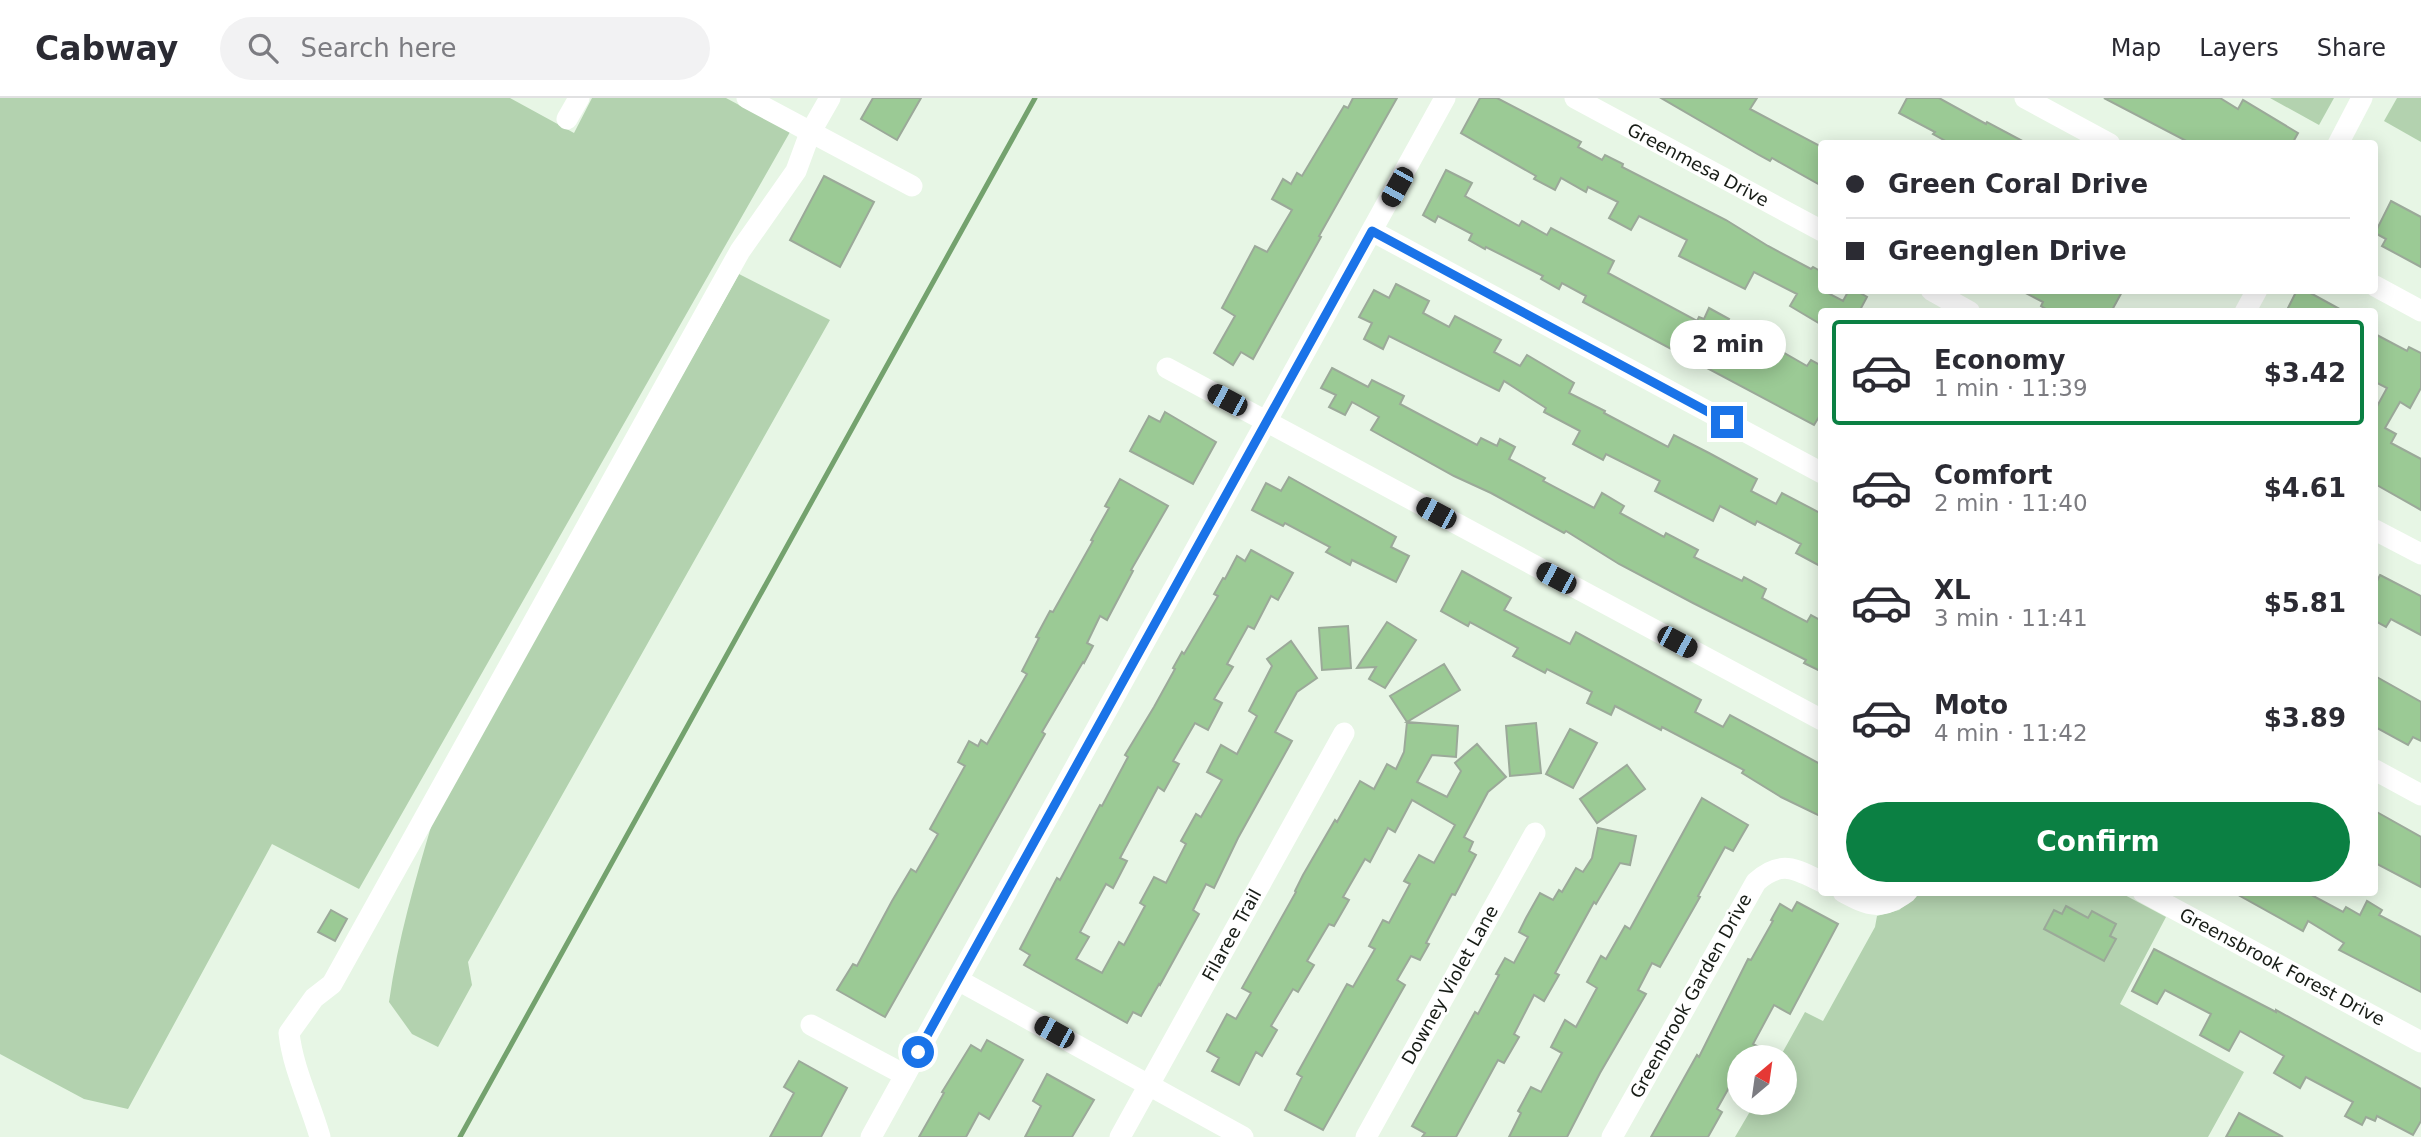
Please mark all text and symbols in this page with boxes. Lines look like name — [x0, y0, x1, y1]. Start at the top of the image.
search box — [220, 17, 710, 80]
text: Cabway — [35, 29, 178, 68]
icon: search — [244, 29, 282, 67]
text: Search here — [300, 33, 457, 63]
text: Map — [2111, 34, 2161, 62]
text: Layers — [2199, 34, 2279, 62]
text: Share — [2317, 34, 2386, 62]
street label: Greenmesa Drive — [1624, 118, 1773, 211]
car — [1378, 164, 1417, 210]
text: Green Coral Drive — [1888, 169, 2148, 199]
text: Greenglen Drive — [1888, 236, 2127, 266]
callout: 2 min — [1669, 320, 1785, 370]
text: 2 min — [1692, 331, 1764, 357]
icon: car — [1850, 341, 1913, 404]
text: Economy — [1934, 345, 2065, 375]
text: $3.42 — [2264, 358, 2346, 388]
text: 1 min · 11:39 — [1934, 375, 2088, 401]
car — [1204, 381, 1251, 419]
route end — [1711, 406, 1743, 438]
icon: car — [1850, 456, 1913, 519]
text: Comfort — [1934, 460, 2052, 490]
text: $4.61 — [2264, 473, 2346, 503]
text: 2 min · 11:40 — [1934, 490, 2088, 516]
car — [1413, 494, 1460, 532]
car — [1533, 559, 1580, 597]
icon: car — [1850, 571, 1913, 634]
text: XL — [1934, 575, 1971, 605]
text: $5.81 — [2264, 588, 2346, 618]
text: 3 min · 11:41 — [1934, 605, 2088, 631]
car — [1654, 623, 1701, 661]
icon: car — [1850, 686, 1913, 749]
text: Moto — [1934, 690, 2008, 720]
text: $3.89 — [2264, 703, 2346, 733]
text: 4 min · 11:42 — [1934, 720, 2088, 746]
button: Confirm — [1846, 802, 2350, 882]
street label: Filaree Trail — [1198, 885, 1265, 984]
street label: Greenbrook Garden Drive — [1625, 890, 1756, 1102]
street label: Downey Violet Lane — [1397, 901, 1502, 1068]
street label: Greensbrook Forest Drive — [2176, 903, 2388, 1030]
car — [1031, 1013, 1078, 1051]
route start — [902, 1036, 934, 1068]
north arrow — [1727, 1045, 1797, 1115]
map controls — [1727, 1045, 1797, 1115]

